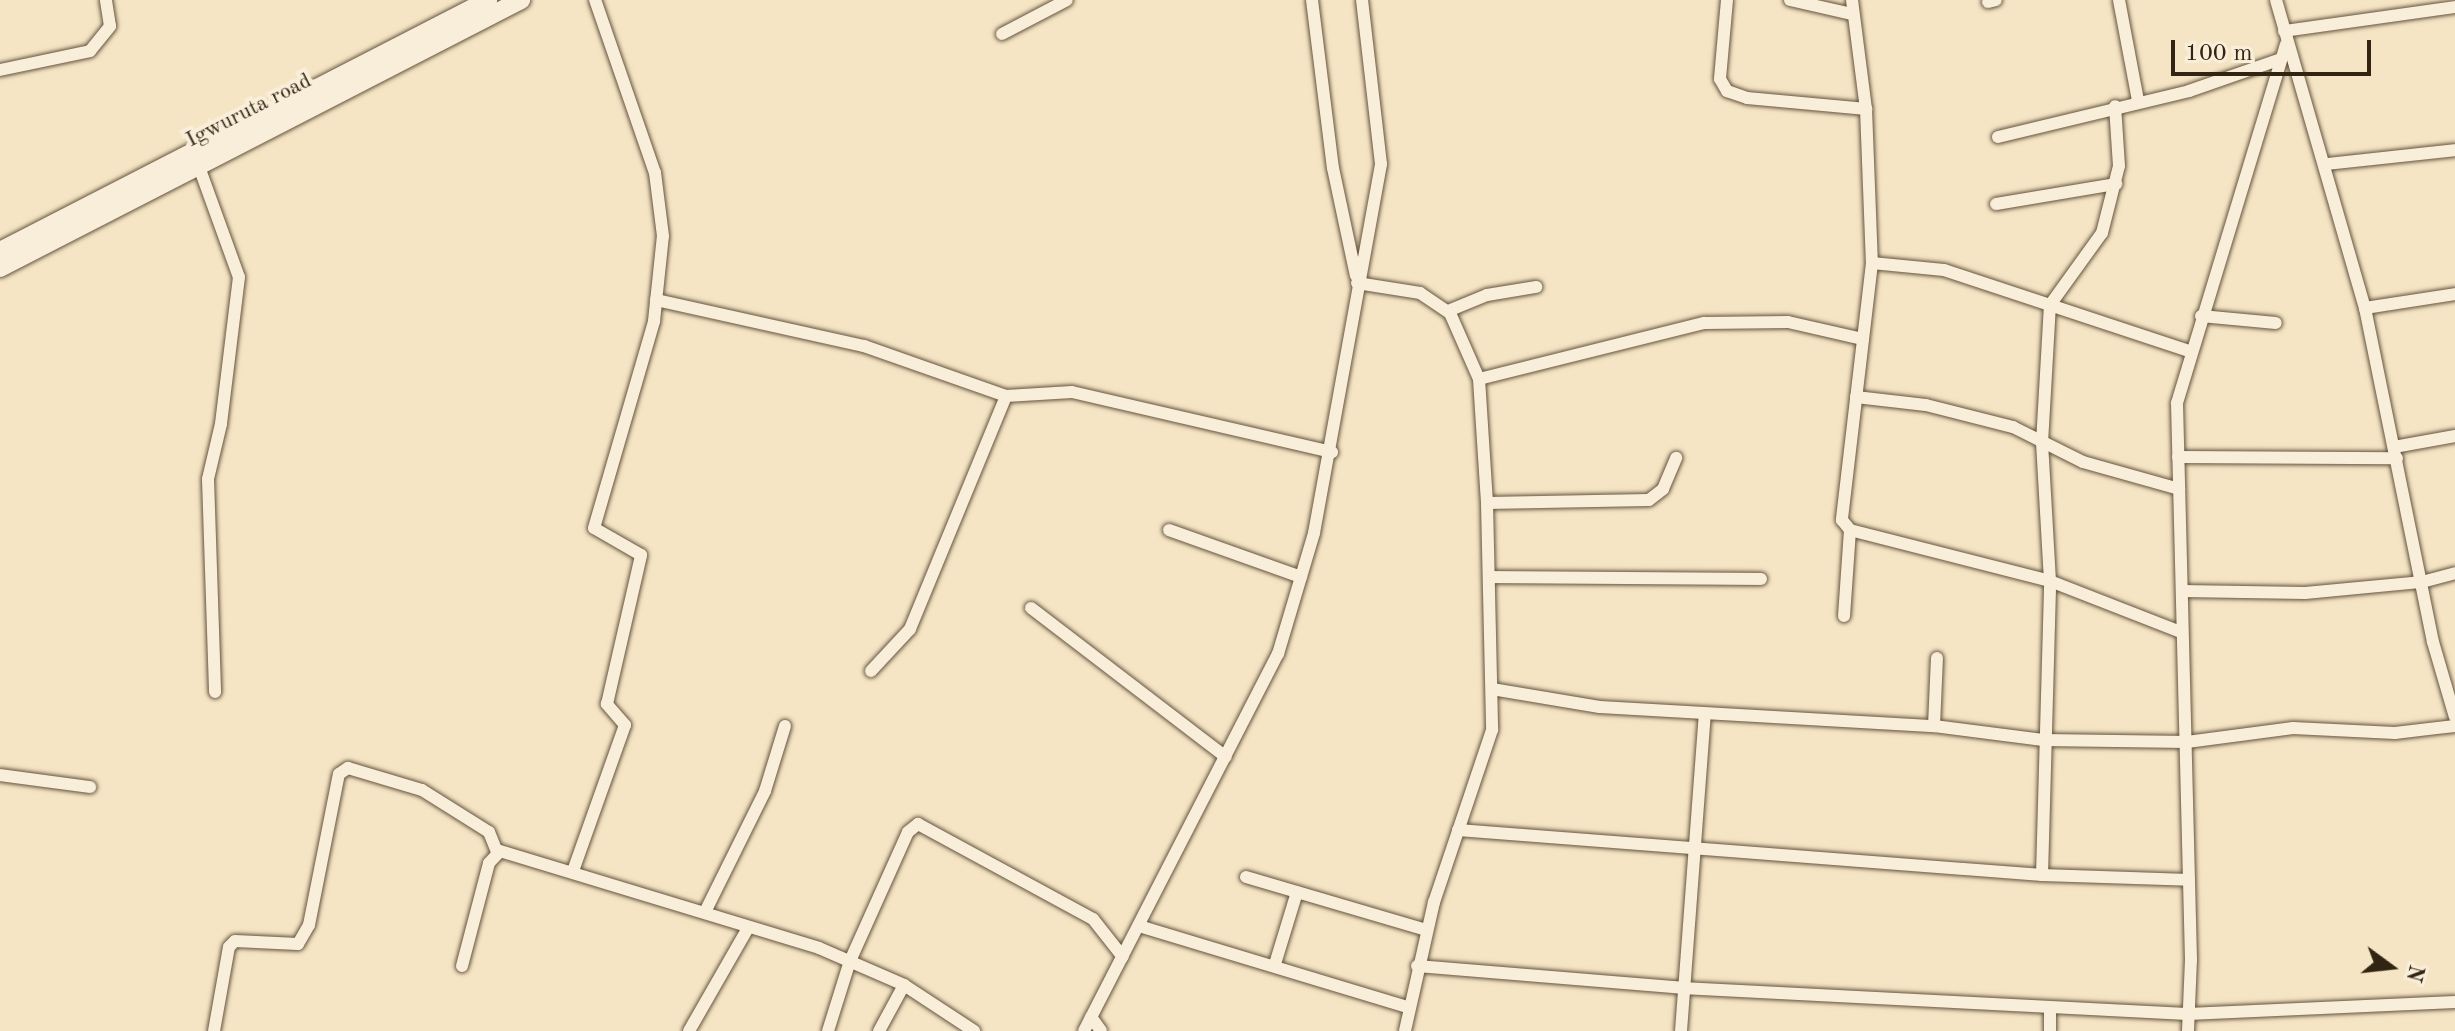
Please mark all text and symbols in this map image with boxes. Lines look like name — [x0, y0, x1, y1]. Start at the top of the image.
scale bar — [2175, 24, 2375, 74]
text: 100 m — [2185, 42, 2253, 66]
street label: Igwuruta road — [182, 68, 316, 154]
north arrow — [2351, 927, 2431, 1007]
text: N — [2401, 962, 2427, 984]

